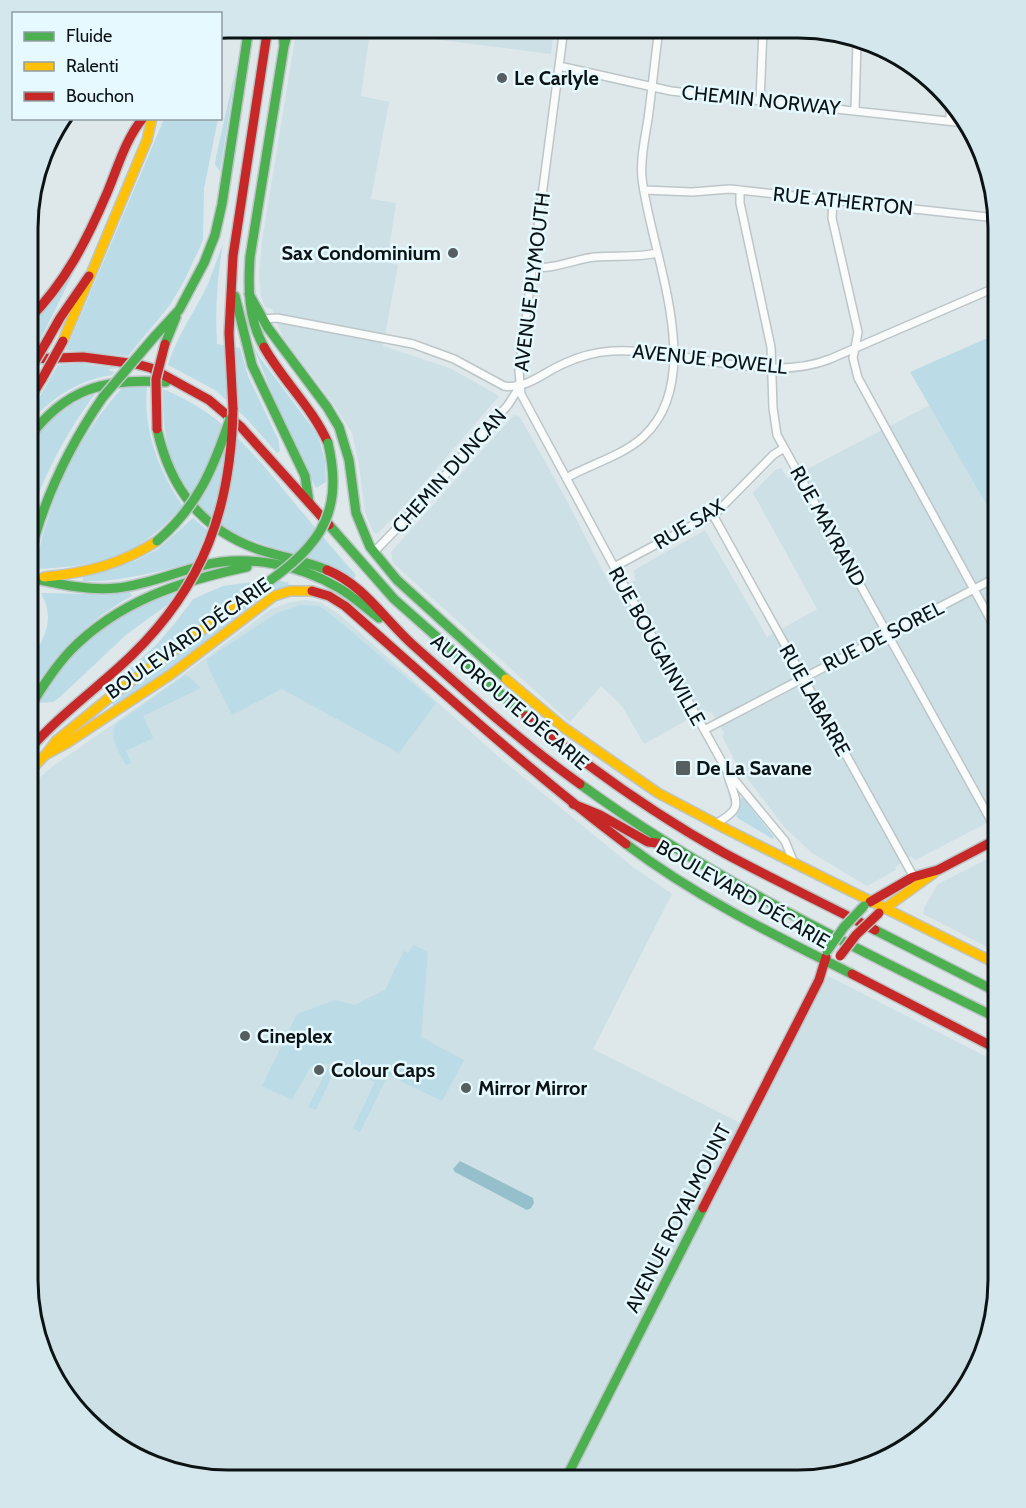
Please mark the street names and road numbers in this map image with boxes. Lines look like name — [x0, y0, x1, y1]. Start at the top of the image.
street label: CHEMIN NORWAY — [680, 80, 842, 120]
street label: RUE ATHERTON — [772, 182, 914, 220]
street label: AVENUE PLYMOUTH — [509, 191, 555, 373]
street label: AVENUE POWELL — [631, 339, 789, 379]
street label: CHEMIN DUNCAN — [387, 404, 511, 538]
street label: RUE MAYRAND — [785, 462, 871, 590]
street label: RUE SAX — [649, 494, 729, 554]
street label: RUE BOUGAINVILLE — [604, 563, 710, 729]
street label: BOULEVARD DÉCARIE — [101, 572, 275, 704]
street label: RUE DE SOREL — [819, 595, 947, 677]
street label: AUTOROUTE DÉCARIE — [426, 629, 594, 775]
street label: RUE LABARRE — [774, 640, 856, 760]
street label: BOULEVARD DÉCARIE — [652, 835, 834, 953]
street label: AVENUE ROYALMOUNT — [620, 1119, 736, 1317]

